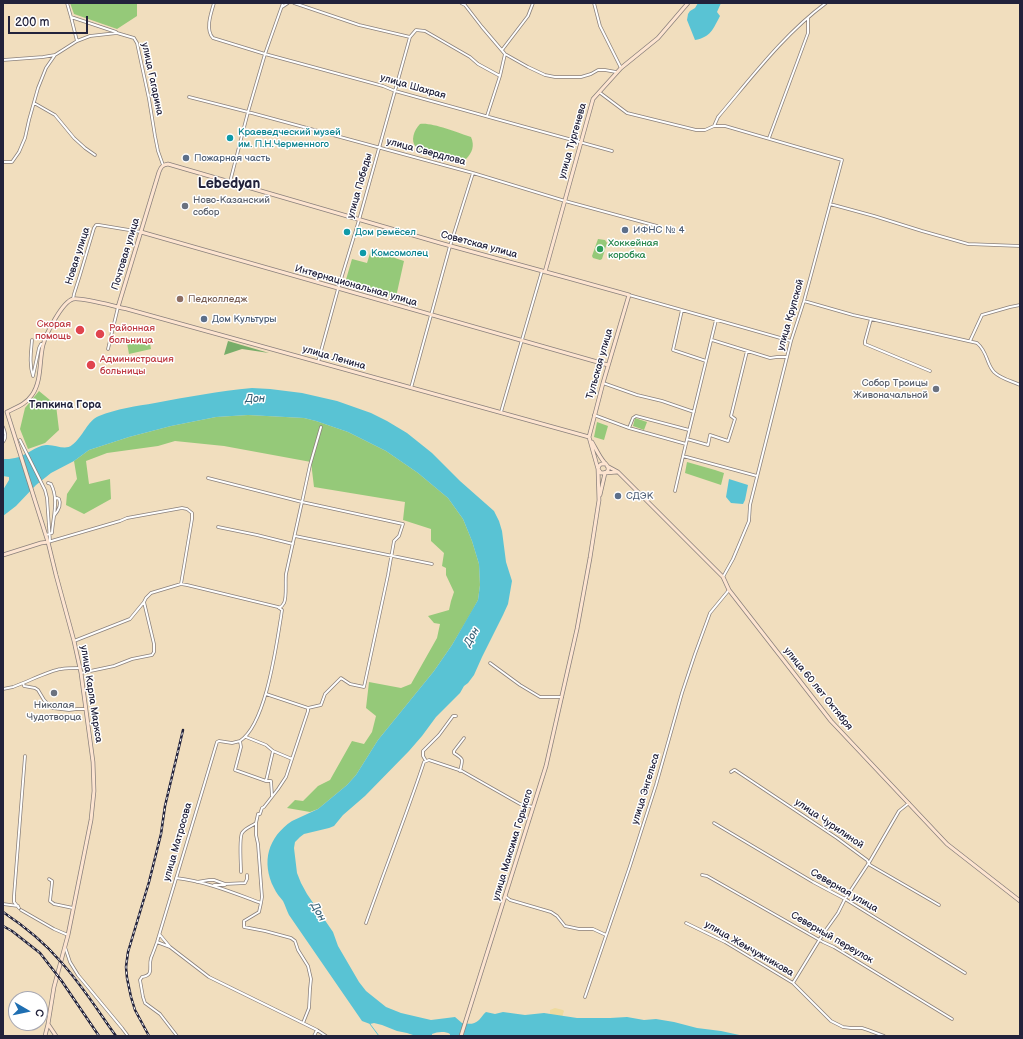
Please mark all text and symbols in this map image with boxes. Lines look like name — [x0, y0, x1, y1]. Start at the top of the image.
scale bar — [10, 8, 90, 34]
text: 200 m — [15, 15, 49, 30]
street label: улица Гагарина — [138, 41, 166, 117]
street label: улица Шахрая — [379, 72, 447, 102]
street label: улица Тургенева — [556, 102, 590, 180]
place label: Краеведческий музей им. П.Н.Черменного — [238, 126, 341, 150]
marker: Краеведческий музей им. П.Н.Черменного — [225, 133, 235, 143]
street label: улица Свердлова — [385, 136, 467, 168]
place label: Пожарная часть — [194, 152, 270, 164]
street label: улица Победы — [345, 152, 375, 220]
marker: Пожарная часть — [181, 153, 191, 163]
district label: Lebedyan — [198, 176, 260, 192]
place label: Ново-Казанский собор — [193, 194, 270, 218]
marker: Ново-Казанский собор — [180, 201, 190, 211]
street label: Почтовая улица — [109, 217, 143, 291]
place label: ИФНС № 4 — [633, 224, 685, 236]
marker: ИФНС № 4 — [620, 225, 630, 235]
street label: Новая улица — [63, 226, 93, 286]
place label: Дом ремёсел — [355, 226, 416, 238]
marker: Дом ремёсел — [342, 227, 352, 237]
street label: Советская улица — [439, 229, 519, 261]
place label: Хоккейная коробка — [608, 237, 658, 260]
marker: Хоккейная коробка — [595, 244, 605, 254]
place label: Комсомолец — [371, 247, 428, 259]
marker: Комсомолец — [358, 248, 368, 258]
street label: Интернациональная улица — [293, 263, 419, 309]
street label: улица Крупской — [775, 278, 807, 352]
place label: Педколледж — [188, 293, 247, 305]
marker: Педколледж — [175, 294, 185, 304]
place label: Дом Культуры — [212, 313, 276, 325]
marker: Дом Культуры — [199, 314, 209, 324]
place label: Скорая помощь — [35, 318, 71, 342]
place label: Районная больница — [109, 322, 155, 346]
marker: Скорая помощь — [74, 324, 86, 336]
street label: Тульская улица — [584, 327, 616, 401]
marker: Районная больница — [94, 328, 106, 340]
street label: улица Ленина — [301, 343, 367, 373]
place label: Администрация больницы — [100, 353, 174, 376]
marker: Администрация больницы — [85, 359, 97, 371]
place label: Собор Троицы Живоначальной — [853, 377, 928, 400]
marker: Собор Троицы Живоначальной — [931, 384, 941, 394]
water label: Дон — [245, 392, 265, 406]
district label: Тяпкина Гора — [29, 398, 101, 412]
place label: СДЭК — [626, 490, 653, 502]
marker: СДЭК — [613, 491, 623, 501]
water label: Дон — [461, 625, 483, 649]
street label: улица Карла Маркса — [77, 644, 105, 744]
street label: улица 60 лет Октября — [781, 645, 855, 733]
marker: Николая Чудотворца — [49, 688, 59, 698]
place label: Николая Чудотворца — [27, 699, 81, 722]
street label: улица Энгельса — [629, 752, 663, 826]
street label: улица Максима Горького — [490, 788, 536, 902]
street label: улица Чурилиной — [792, 796, 866, 852]
street label: улица Матросова — [161, 801, 195, 883]
street label: Северная улица — [808, 867, 880, 915]
water label: Дон — [307, 900, 329, 924]
street label: Северный переулок — [789, 909, 875, 967]
street label: улица Жемчужникова — [702, 919, 796, 979]
north arrow — [8, 991, 48, 1031]
text: С — [32, 1008, 46, 1018]

